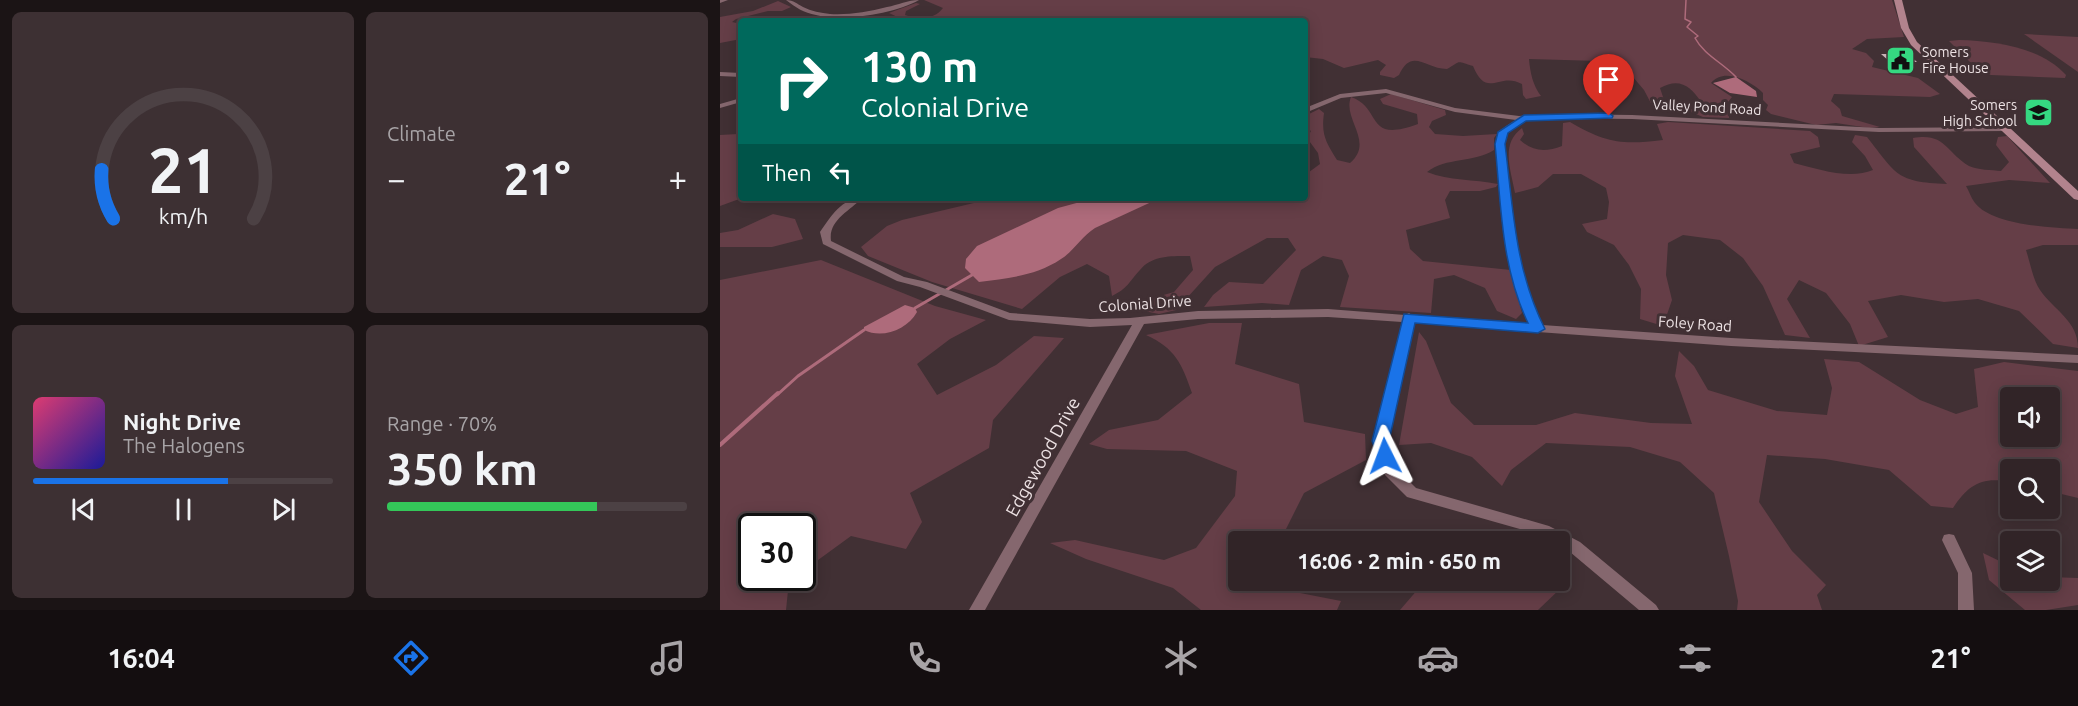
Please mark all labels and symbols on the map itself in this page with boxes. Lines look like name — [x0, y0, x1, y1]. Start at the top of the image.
public building icon: Somers Fire House — [1885, 44, 1917, 76]
place label: Somers Fire House — [1922, 44, 1989, 76]
pin — [1583, 54, 1634, 116]
street label: Valley Pond Road — [1652, 96, 1762, 118]
place label: Somers High School — [1943, 97, 2017, 129]
school or university icon: Somers High School — [2022, 97, 2054, 129]
street label: Colonial Drive — [1098, 292, 1192, 315]
street label: Foley Road — [1657, 312, 1733, 335]
street label: Edgewood Drive — [1001, 394, 1083, 520]
position arrow — [1353, 424, 1417, 488]
speed limit sign: 30 — [738, 513, 816, 591]

